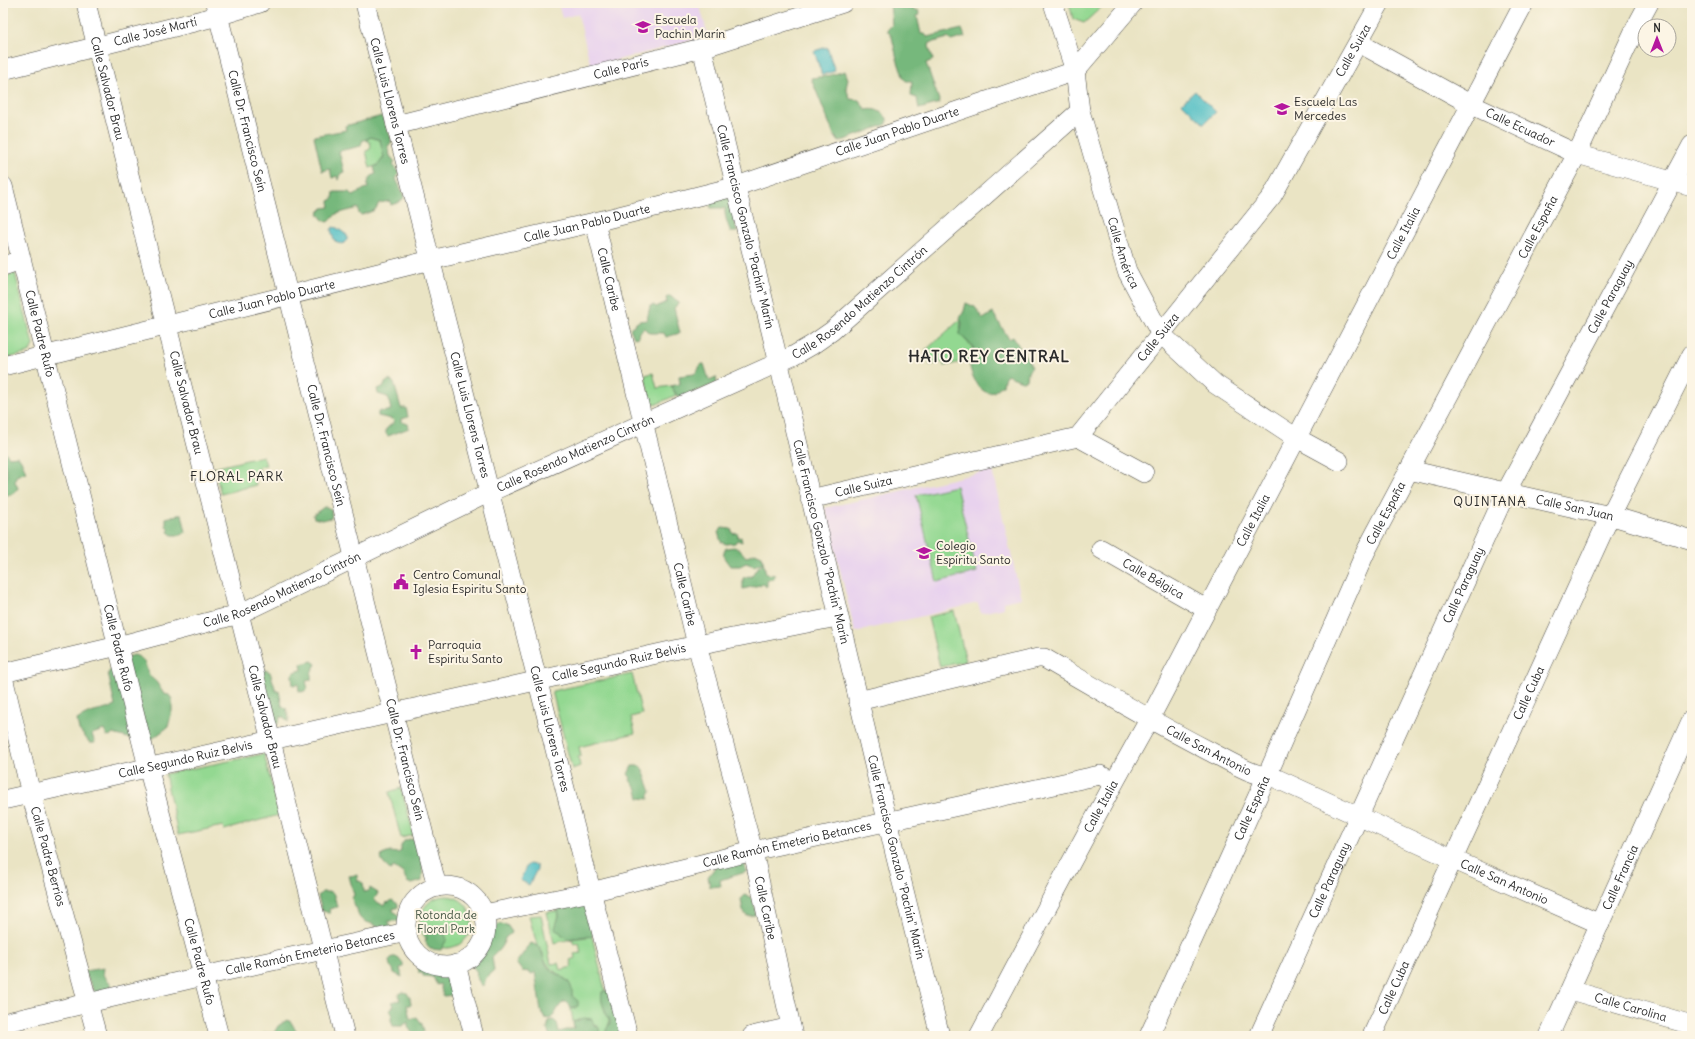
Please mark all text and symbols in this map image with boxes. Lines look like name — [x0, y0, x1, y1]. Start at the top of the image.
place label: Escuela Pachin Marín — [655, 12, 725, 41]
street label: Calle José Martí — [112, 14, 199, 49]
school or university icon: Escuela Pachin Marín — [634, 18, 652, 36]
north arrow — [1637, 18, 1677, 58]
street label: Calle Suiza — [1332, 21, 1374, 80]
text: N — [1653, 21, 1661, 35]
street label: Calle Salvador Brau — [88, 35, 128, 142]
street label: Calle Luis Llorens Torres — [367, 36, 414, 165]
street label: Calle París — [592, 54, 650, 82]
street label: Calle Dr. Francisco Seín — [225, 68, 270, 193]
place label: Escuela Las Mercedes — [1294, 94, 1357, 123]
school or university icon: Escuela Las Mercedes — [1273, 100, 1291, 118]
street label: Calle Juan Pablo Duarte — [833, 103, 961, 159]
street label: Calle Ecuador — [1483, 104, 1558, 150]
street label: Calle Francisco Gonzalo "Pachín" Marín — [714, 123, 778, 330]
street label: Calle España — [1515, 193, 1561, 261]
street label: Calle Juan Pablo Duarte — [522, 200, 651, 245]
street label: Calle Italia — [1383, 204, 1423, 262]
street label: Calle América — [1105, 215, 1143, 291]
street label: Calle Rosendo Matienzo Cintrón — [789, 242, 930, 362]
street label: Calle Caribe — [594, 246, 624, 312]
street label: Calle Paraguay — [1584, 257, 1636, 336]
street label: Calle Juan Pablo Duarte — [207, 276, 336, 322]
street label: Calle Padre Rufo — [22, 288, 58, 379]
street label: Calle Suiza — [1134, 310, 1182, 364]
district label: HATO REY CENTRAL — [908, 346, 1070, 366]
street label: Calle Salvador Brau — [166, 349, 207, 456]
street label: Calle Luis Llorens Torres — [447, 350, 494, 479]
street label: Calle Dr. Francisco Seín — [304, 383, 349, 508]
street label: Calle Rosendo Matienzo Cintrón — [494, 411, 656, 495]
street label: Calle Francisco Gonzalo "Pachín" Marín — [790, 438, 853, 646]
district label: FLORAL PARK — [190, 468, 284, 485]
street label: Calle Suiza — [833, 472, 894, 500]
street label: Calle España — [1363, 479, 1409, 547]
street label: Calle Italia — [1233, 491, 1273, 549]
street label: Calle San Juan — [1534, 491, 1615, 524]
district label: QUINTANA — [1453, 493, 1527, 510]
place label: Colegio Espíritu Santo — [936, 538, 1011, 567]
school or university icon: Colegio Espíritu Santo — [915, 544, 933, 562]
street label: Calle Paraguay — [1439, 545, 1487, 626]
street label: Calle Rosendo Matienzo Cintrón — [201, 548, 363, 630]
street label: Calle Bélgica — [1120, 555, 1187, 602]
street label: Calle Caribe — [670, 561, 700, 627]
place label: Centro Comunal Iglesia Espiritu Santo — [413, 567, 527, 596]
public building icon: Centro Comunal Iglesia Espiritu Santo — [392, 573, 410, 591]
street label: Calle Padre Rufo — [101, 603, 137, 693]
place label: Parroquia Espiritu Santo — [428, 637, 503, 666]
street label: Calle Segundo Ruiz Belvis — [550, 640, 687, 684]
church icon: Parroquia Espiritu Santo — [407, 643, 425, 661]
street label: Calle Salvador Brau — [245, 663, 286, 770]
street label: Calle Luis Llorens Torres — [527, 664, 574, 793]
street label: Calle Cuba — [1510, 664, 1547, 722]
street label: Calle Dr. Francisco Seín — [383, 697, 428, 822]
street label: Calle San Antonio — [1164, 721, 1254, 778]
street label: Calle Segundo Ruiz Belvis — [117, 737, 254, 781]
street label: Calle Francisco Gonzalo "Pachín" Marín — [865, 753, 929, 961]
street label: Calle España — [1231, 773, 1273, 843]
street label: Calle Italia — [1080, 777, 1121, 835]
street label: Calle Padre Berríos — [28, 805, 69, 908]
street label: Calle Ramón Emeterio Betances — [701, 817, 873, 870]
street label: Calle Paraguay — [1305, 840, 1353, 921]
street label: Calle Francia — [1599, 842, 1641, 912]
street label: Calle San Antonio — [1458, 856, 1551, 907]
street label: Calle Caribe — [752, 875, 780, 941]
park label: Rotonda de Floral Park — [415, 907, 477, 936]
street label: Calle Padre Rufo — [181, 916, 219, 1007]
street label: Calle Ramón Emeterio Betances — [224, 927, 396, 978]
street label: Calle Cuba — [1375, 958, 1412, 1017]
street label: Calle Carolina — [1593, 989, 1669, 1024]

